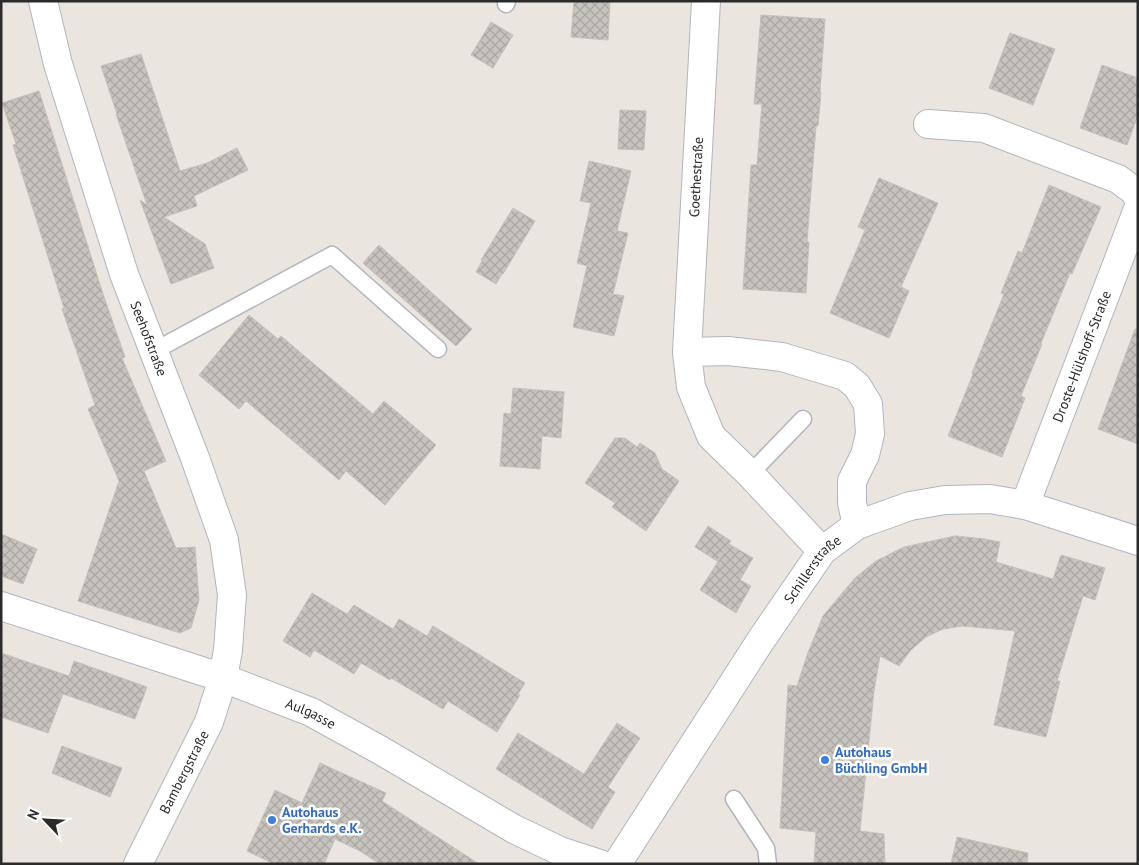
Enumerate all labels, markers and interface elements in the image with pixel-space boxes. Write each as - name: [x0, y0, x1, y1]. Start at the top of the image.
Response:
- street label: Goethestraße: [685, 136, 707, 218]
- street label: Droste-Hülshoff-Straße: [1048, 288, 1115, 425]
- street label: Seehofstraße: [126, 298, 171, 378]
- street label: Schillerstraße: [780, 531, 845, 607]
- street label: Aulgasse: [283, 694, 339, 733]
- street label: Bambergstraße: [155, 727, 213, 817]
- place label: Autohaus Büchling GmbH: [835, 743, 927, 777]
- marker: Autohaus Büchling GmbH: [819, 754, 831, 766]
- north arrow: [20, 795, 70, 845]
- place label: Autohaus Gerhards e.K.: [282, 803, 362, 837]
- text: N: [23, 807, 43, 822]
- marker: Autohaus Gerhards e.K.: [266, 814, 278, 826]

